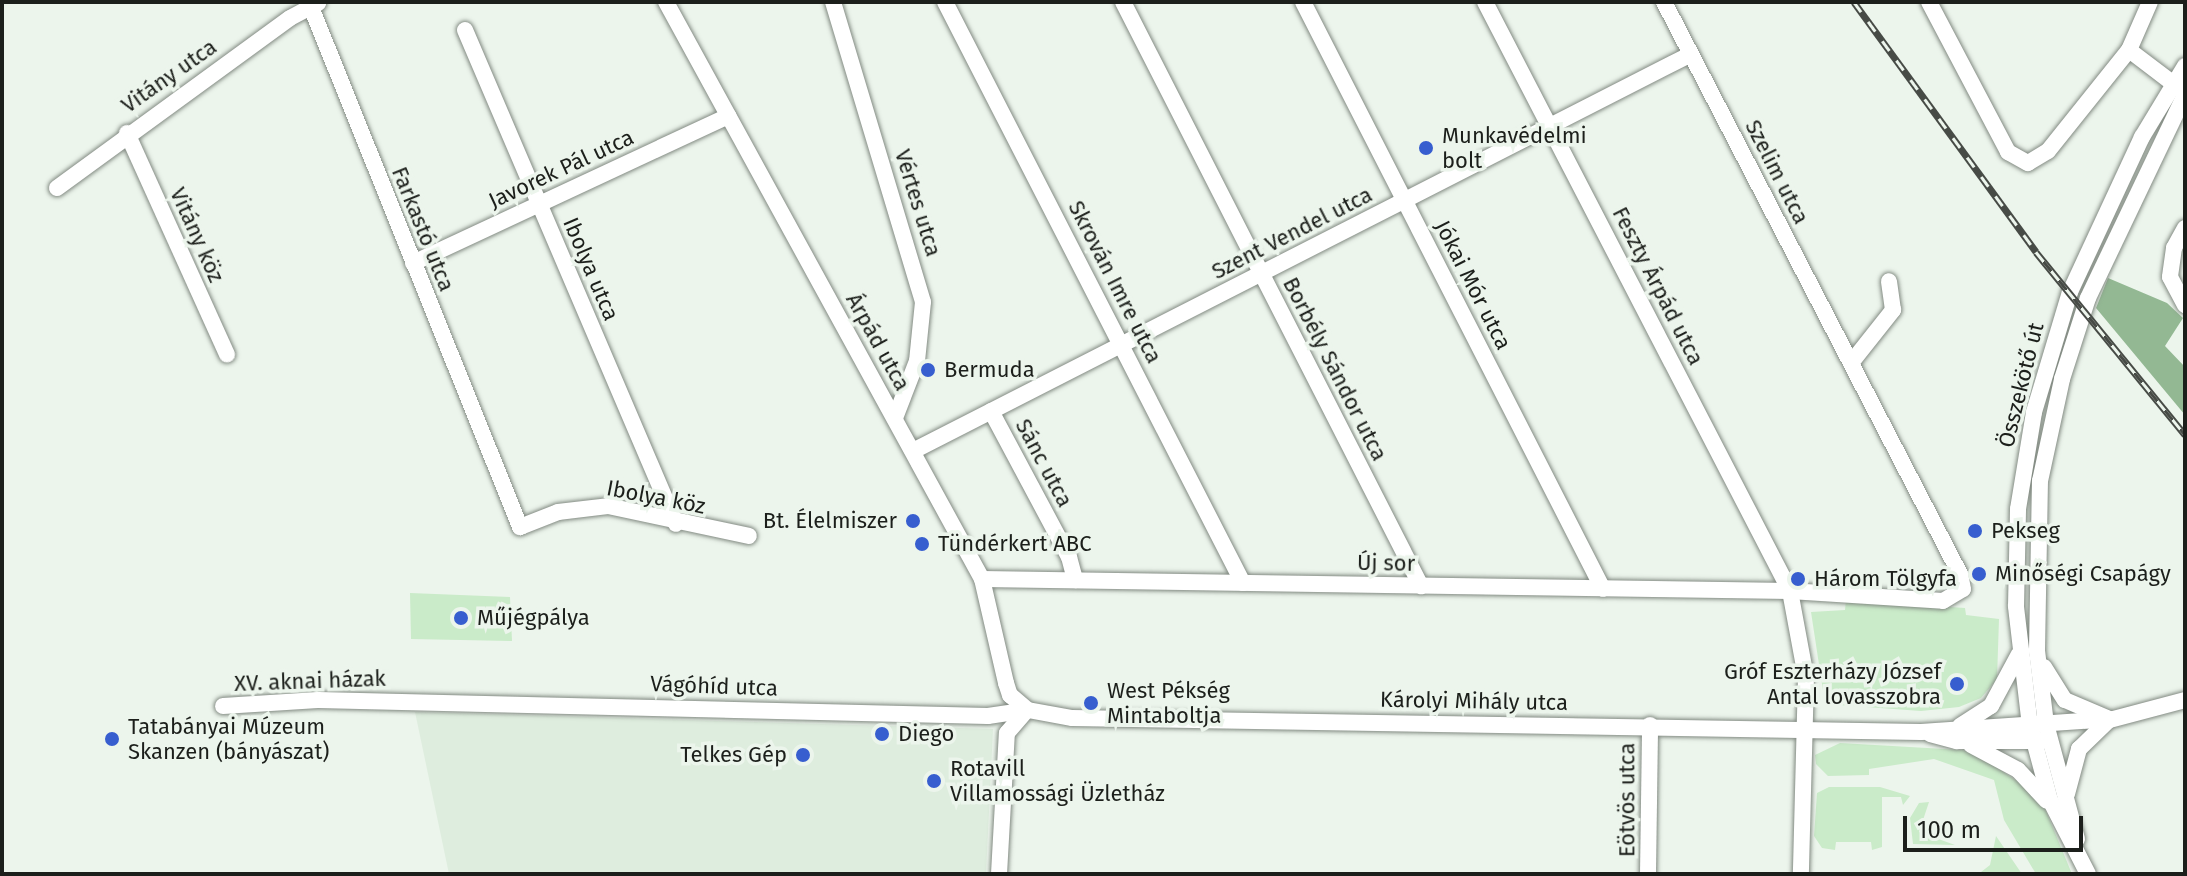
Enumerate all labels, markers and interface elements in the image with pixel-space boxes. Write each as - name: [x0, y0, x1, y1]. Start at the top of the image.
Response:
- street label: Vitány utca: [116, 34, 222, 118]
- street label: Szelim utca: [1740, 116, 1814, 228]
- place label: Munkavédelmi bolt: [1442, 122, 1587, 174]
- street label: Javorek Pál utca: [484, 124, 638, 214]
- marker: Munkavédelmi bolt: [1417, 139, 1435, 157]
- street label: Vértes utca: [889, 146, 947, 260]
- street label: Farkastó utca: [386, 163, 460, 295]
- street label: Szent Vendel utca: [1207, 181, 1377, 285]
- street label: Vitány köz: [164, 184, 230, 286]
- street label: Skrován Imre utca: [1063, 196, 1167, 368]
- street label: Feszty Árpád utca: [1607, 203, 1709, 369]
- street label: Ibolya utca: [557, 213, 625, 325]
- street label: Jókai Mór utca: [1429, 216, 1517, 354]
- street label: Borbély Sándor utca: [1277, 273, 1393, 465]
- street label: Árpád utca: [840, 289, 916, 395]
- street label: Összekötő út: [1993, 320, 2049, 450]
- place label: Bermuda: [944, 357, 1035, 383]
- marker: Bermuda: [919, 361, 937, 379]
- street label: Sánc utca: [1010, 414, 1078, 512]
- street label: Ibolya köz: [604, 474, 708, 520]
- place label: Bt. Élelmiszer: [763, 508, 897, 534]
- marker: Bt. Élelmiszer: [904, 512, 922, 530]
- place label: Pekseg: [1991, 518, 2060, 544]
- marker: Pekseg: [1966, 522, 1984, 540]
- place label: Tündérkert ABC: [938, 531, 1091, 557]
- marker: Tündérkert ABC: [913, 535, 931, 553]
- street label: Új sor: [1357, 549, 1415, 577]
- place label: Minőségi Csapágy: [1995, 561, 2171, 587]
- marker: Minőségi Csapágy: [1970, 565, 1988, 583]
- place label: Három Tölgyfa: [1814, 566, 1957, 592]
- marker: Három Tölgyfa: [1789, 570, 1807, 588]
- place label: Műjégpálya: [477, 605, 590, 631]
- marker: Műjégpálya: [452, 609, 470, 627]
- place label: Gróf Eszterházy József Antal lovasszobra: [1724, 658, 1941, 710]
- street label: XV. aknai házak: [234, 665, 386, 697]
- street label: Vágóhíd utca: [650, 671, 778, 701]
- marker: Gróf Eszterházy József Antal lovasszobra: [1948, 675, 1966, 693]
- place label: West Pékség Mintaboltja: [1107, 677, 1230, 728]
- street label: Károlyi Mihály utca: [1380, 686, 1568, 716]
- marker: West Pékség Mintaboltja: [1082, 694, 1100, 712]
- place label: Tatabányai Múzeum Skanzen (bányászat): [128, 713, 329, 764]
- place label: Diego: [898, 721, 954, 747]
- marker: Diego: [873, 725, 891, 743]
- marker: Tatabányai Múzeum Skanzen (bányászat): [103, 730, 121, 748]
- place label: Telkes Gép: [680, 742, 787, 768]
- street label: Eötvös utca: [1614, 743, 1640, 857]
- marker: Telkes Gép: [794, 746, 812, 764]
- place label: Rotavill Villamossági Üzletház: [950, 755, 1165, 806]
- marker: Rotavill Villamossági Üzletház: [925, 772, 943, 790]
- scale bar: [1907, 800, 2087, 850]
- text: 100 m: [1917, 816, 1981, 844]

